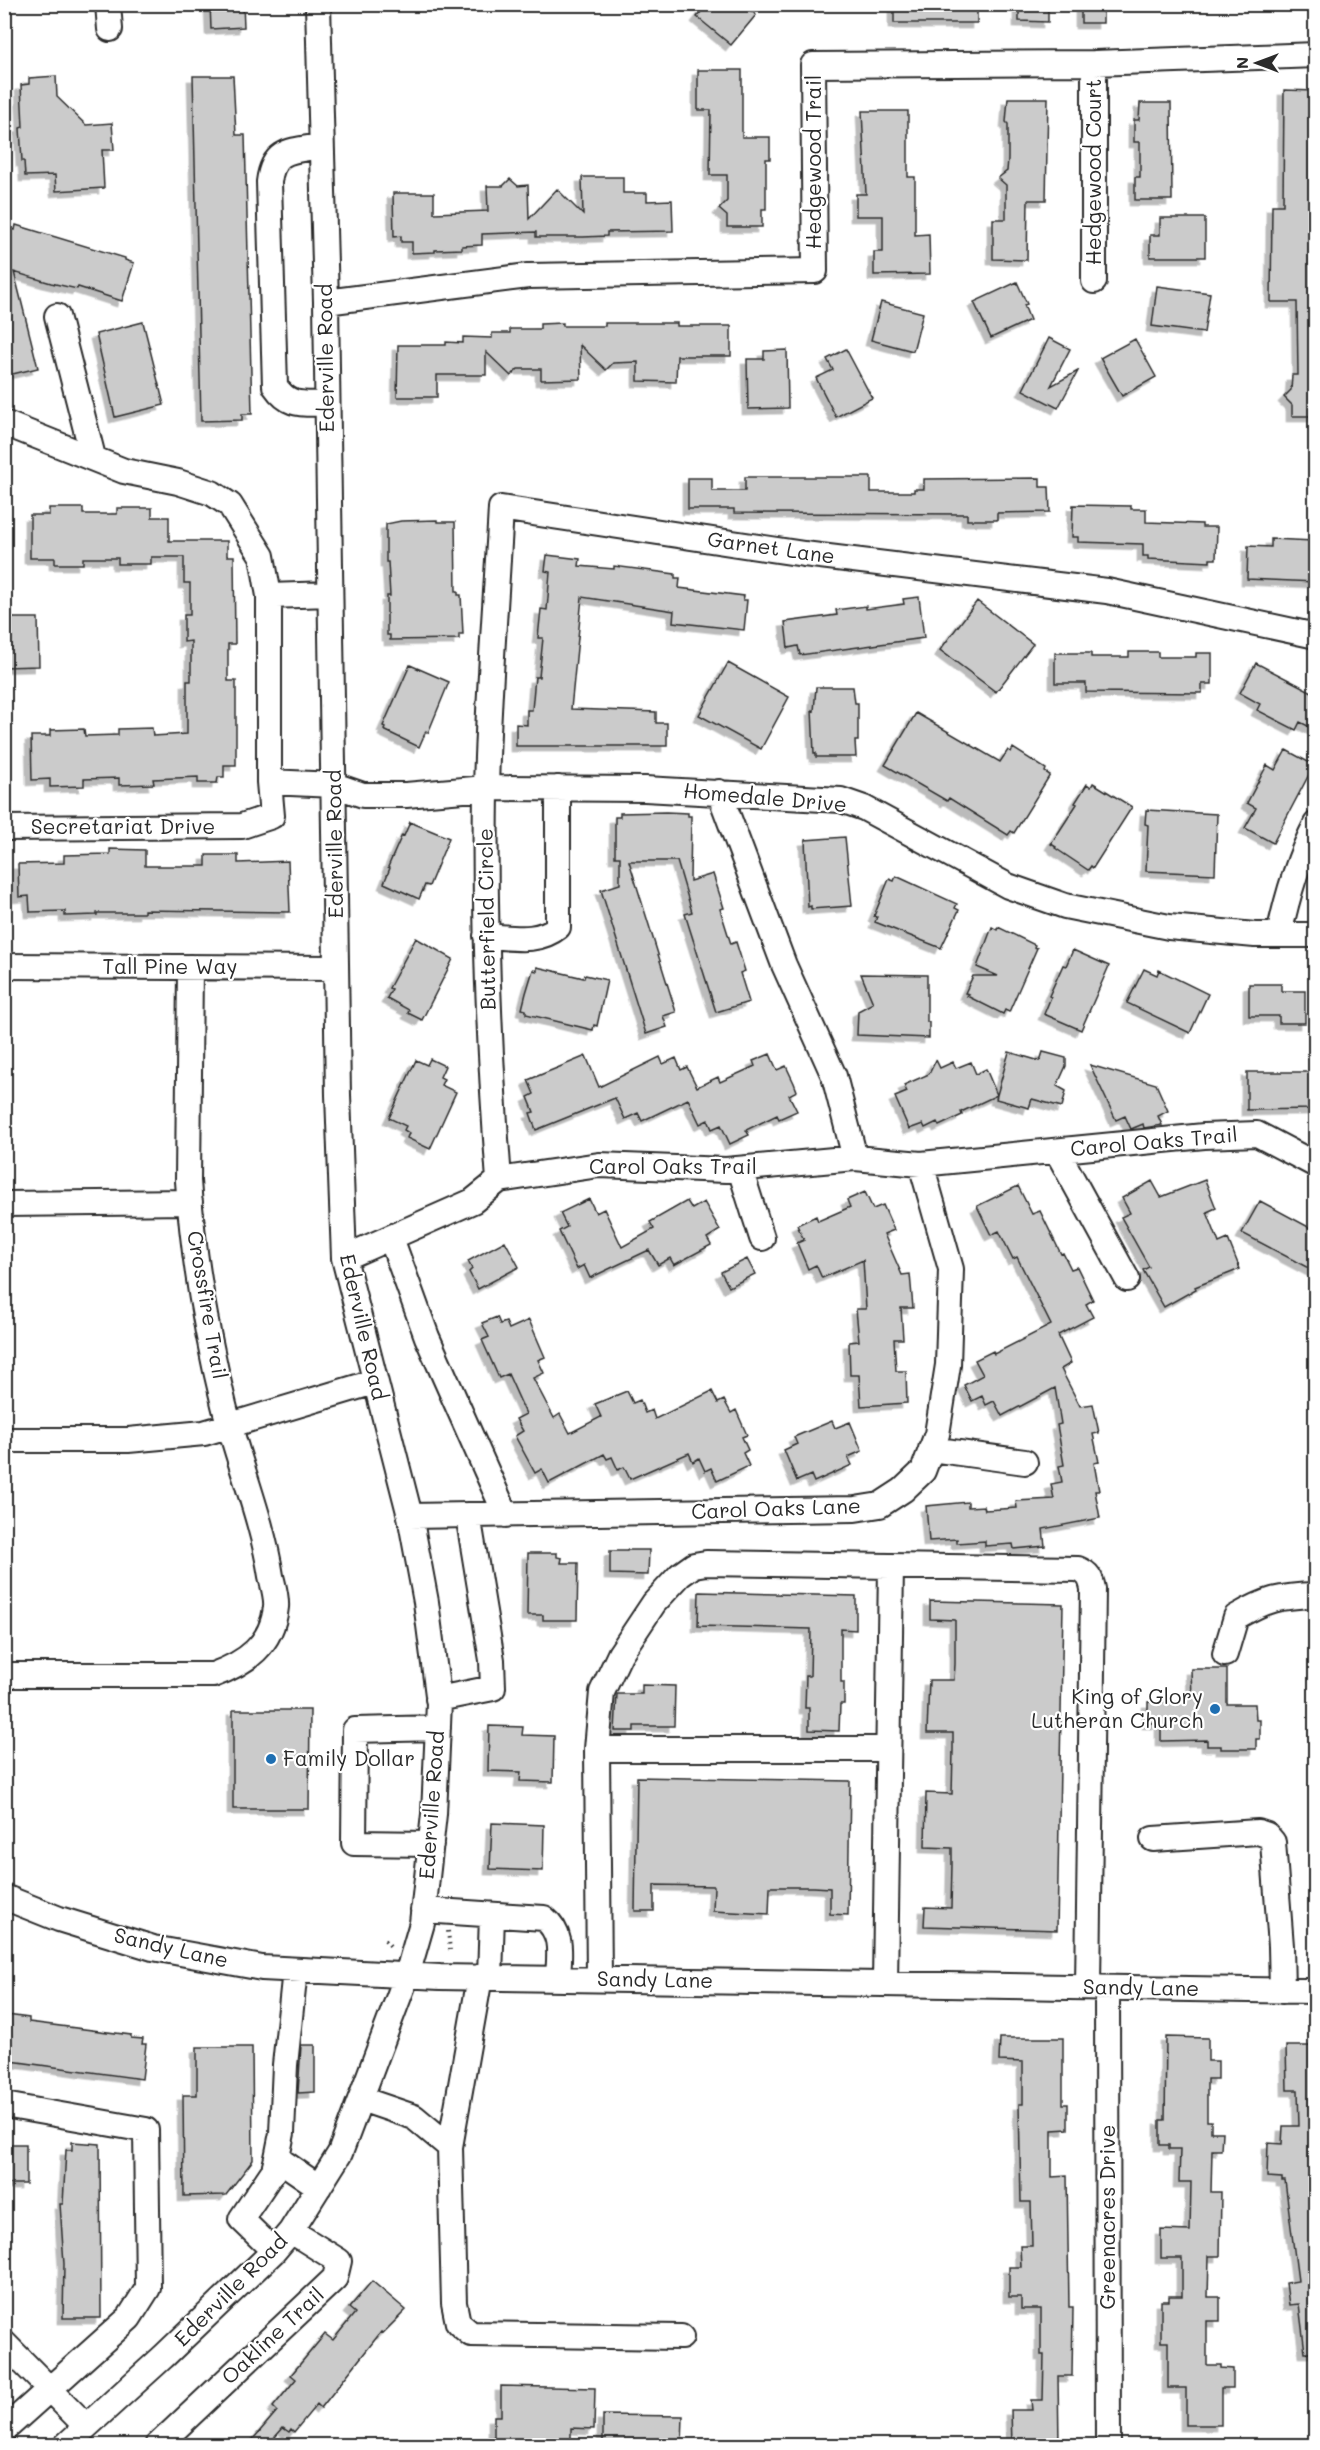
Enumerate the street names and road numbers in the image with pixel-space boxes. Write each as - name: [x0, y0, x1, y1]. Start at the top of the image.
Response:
- street label: Hedgewood Trail: [799, 75, 826, 249]
- street label: Hedgewood Court: [1079, 79, 1106, 265]
- street label: Ederville Road: [310, 283, 339, 433]
- street label: Garnet Lane: [706, 524, 837, 569]
- street label: Ederville Road: [319, 769, 348, 919]
- street label: Homedale Drive: [682, 776, 848, 817]
- street label: Secretariat Drive: [31, 812, 215, 839]
- street label: Butterfield Circle: [470, 828, 501, 1010]
- street label: Tall Pine Way: [102, 952, 238, 979]
- street label: Carol Oaks Trail: [1069, 1120, 1239, 1161]
- street label: Carol Oaks Trail: [589, 1152, 757, 1179]
- street label: Crossfire Trail: [182, 1228, 235, 1381]
- street label: Ederville Road: [335, 1251, 394, 1402]
- street label: Carol Oaks Lane: [691, 1491, 861, 1524]
- street label: Ederville Road: [412, 1730, 449, 1880]
- street label: Sandy Lane: [112, 1920, 231, 1973]
- street label: Sandy Lane: [597, 1964, 713, 1993]
- street label: Sandy Lane: [1083, 1972, 1199, 2001]
- street label: Greenacres Drive: [1093, 2124, 1120, 2310]
- street label: Ederville Road: [168, 2227, 292, 2351]
- street label: Oakline Trail: [215, 2280, 329, 2389]

